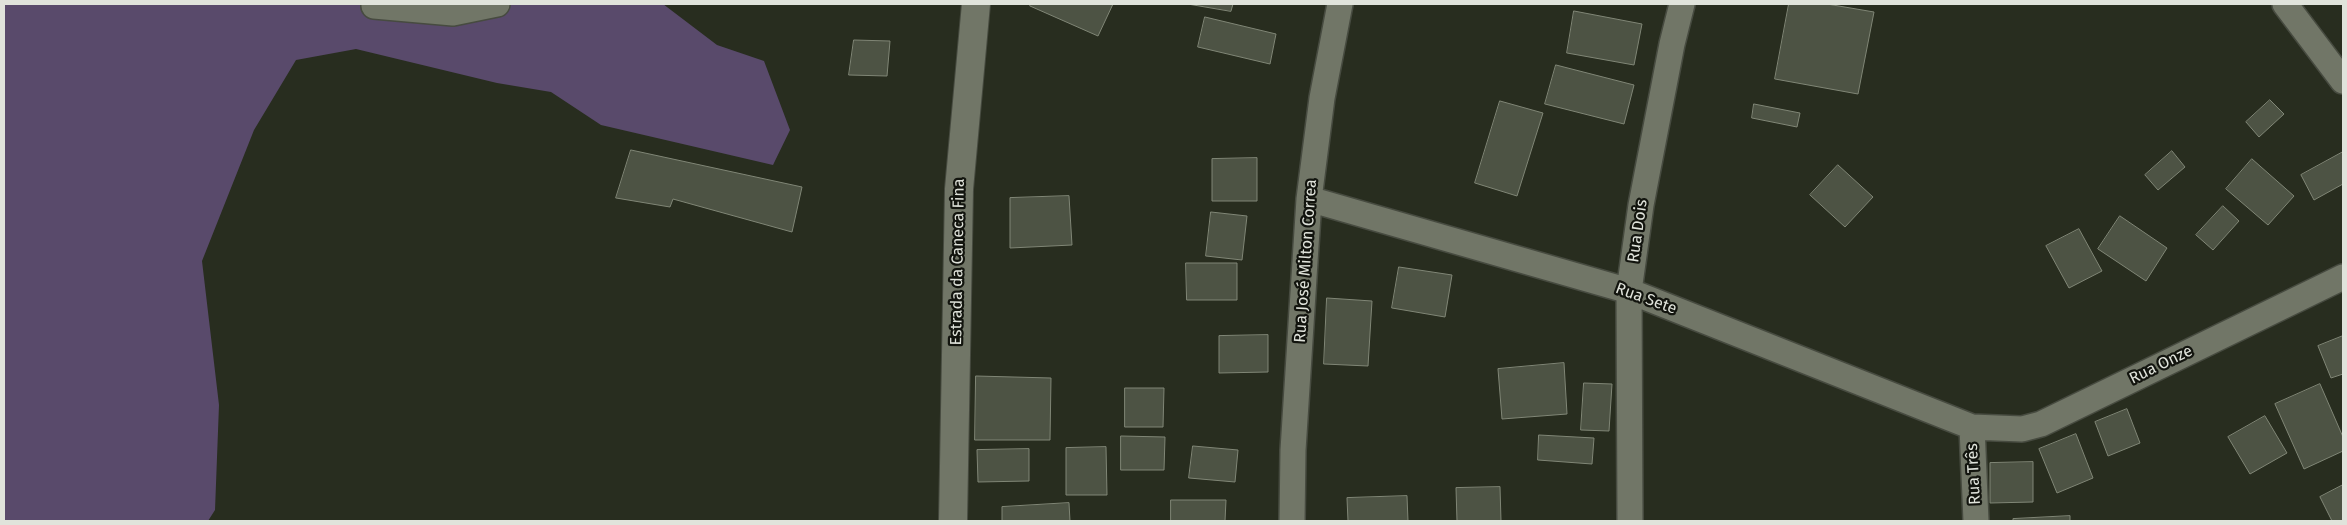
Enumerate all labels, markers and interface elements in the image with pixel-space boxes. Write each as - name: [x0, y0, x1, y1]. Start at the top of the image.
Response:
- street label: Estrada da Caneca Fina: [947, 178, 969, 346]
- street label: Rua José Milton Correa: [1291, 179, 1321, 343]
- street label: Rua Dois: [1624, 198, 1652, 264]
- street label: Rua Sete: [1613, 279, 1679, 319]
- street label: Rua Onze: [2126, 341, 2196, 389]
- street label: Rua Três: [1963, 443, 1985, 505]

